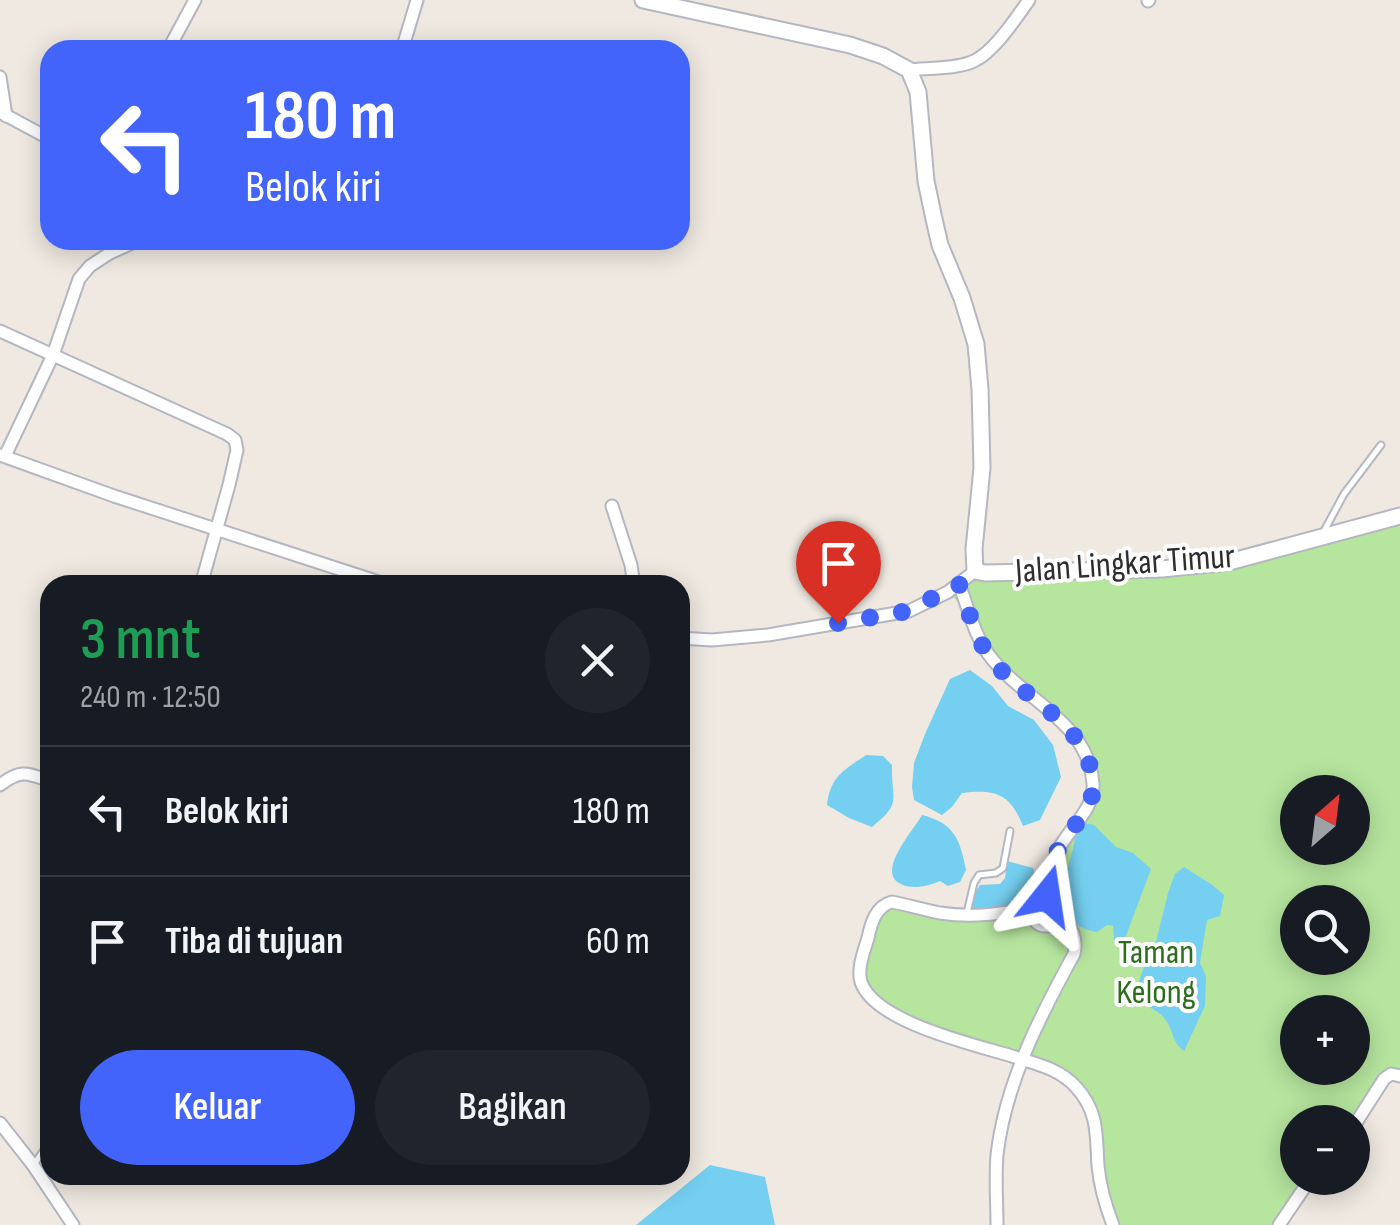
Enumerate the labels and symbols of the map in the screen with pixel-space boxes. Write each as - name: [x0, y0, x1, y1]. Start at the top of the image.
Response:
- pin: [796, 521, 881, 624]
- street label: Jalan Lingkar Timur: [1013, 535, 1236, 593]
- north arrow: [1280, 775, 1370, 865]
- position arrow: [995, 844, 1099, 948]
- park label: Taman Kelong: [1116, 931, 1196, 1014]

